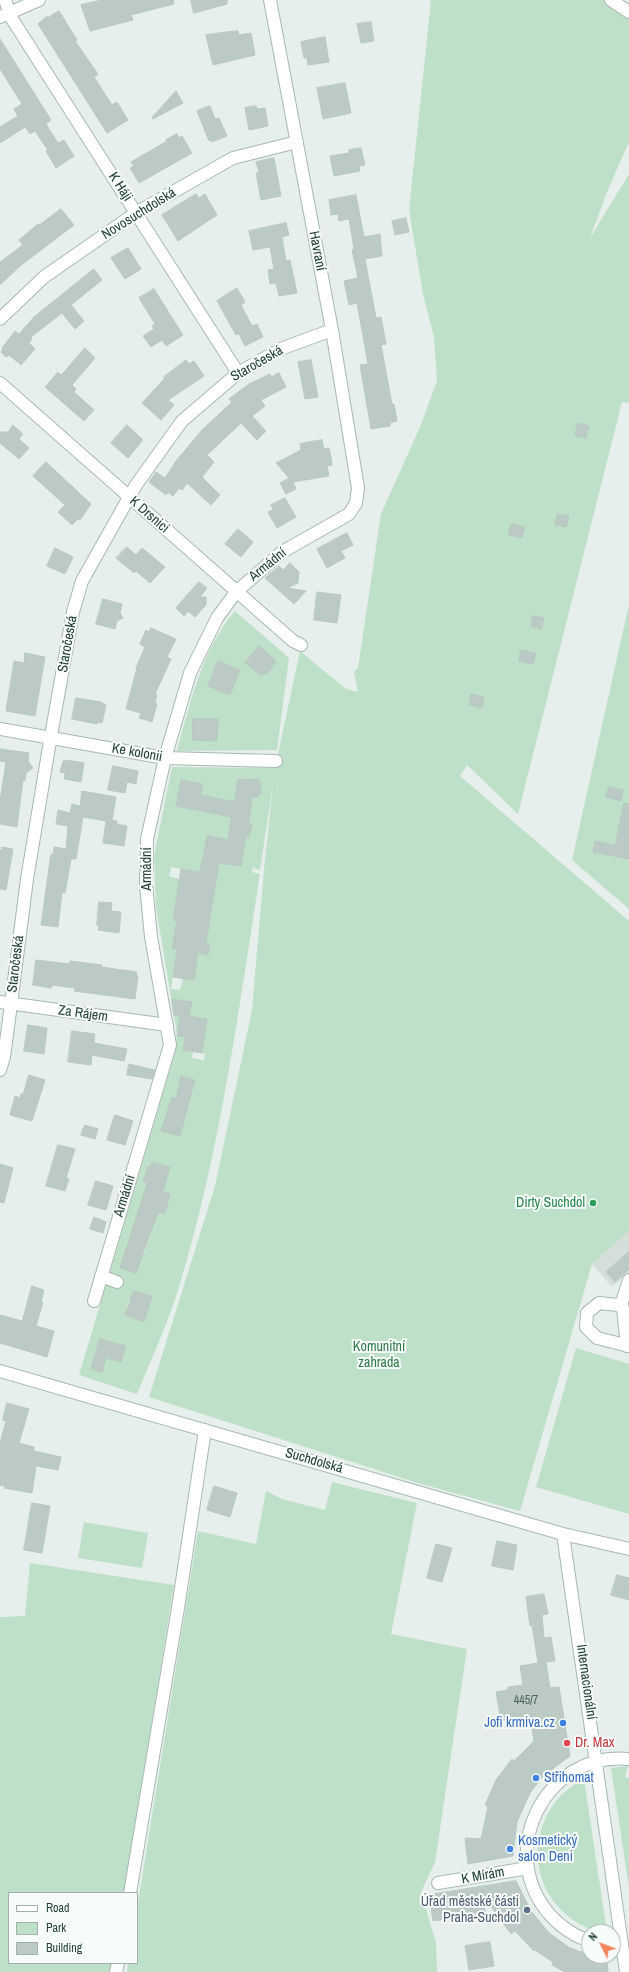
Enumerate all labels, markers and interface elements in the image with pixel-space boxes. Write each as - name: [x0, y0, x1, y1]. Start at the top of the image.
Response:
- street label: K Háji: [104, 169, 136, 205]
- street label: Novosuchdolská: [99, 185, 179, 243]
- street label: Havraní: [305, 230, 329, 272]
- street label: Staročeská: [228, 342, 286, 386]
- street label: K Drsnici: [126, 493, 172, 537]
- street label: Armádní: [246, 545, 290, 585]
- street label: Staročeská: [55, 614, 81, 674]
- street label: Ke kolonii: [110, 740, 164, 766]
- street label: Armádní: [139, 847, 155, 891]
- street label: Staročeská: [4, 934, 28, 994]
- street label: Za Rájem: [57, 1002, 109, 1026]
- street label: Armádní: [111, 1173, 139, 1219]
- place label: Dirty Suchdol: [516, 1195, 585, 1211]
- marker: Dirty Suchdol: [588, 1198, 598, 1208]
- park label: Komunitní zahrada: [353, 1339, 405, 1372]
- street label: Suchdolská: [283, 1445, 345, 1477]
- street label: Internacionální: [572, 1643, 600, 1721]
- house number: 445/7: [514, 1694, 538, 1708]
- place label: Jofi krmiva.cz: [484, 1715, 555, 1731]
- marker: Jofi krmiva.cz: [558, 1718, 568, 1728]
- place label: Dr. Max: [575, 1735, 615, 1751]
- marker: Dr. Max: [562, 1738, 572, 1748]
- place label: Střihomat: [544, 1770, 594, 1786]
- marker: Střihomat: [531, 1773, 541, 1783]
- place label: Kosmetický salon Deni: [518, 1833, 577, 1866]
- marker: Kosmetický salon Deni: [505, 1844, 515, 1854]
- street label: K Mírám: [460, 1864, 506, 1888]
- legend: [8, 1892, 138, 1964]
- place label: Úřad městské části Praha-Suchdol: [421, 1894, 519, 1926]
- text: Road: [46, 1900, 70, 1916]
- marker: Úřad městské části Praha-Suchdol: [522, 1905, 532, 1915]
- text: Park: [46, 1920, 66, 1936]
- north arrow: [581, 1924, 621, 1964]
- text: N: [585, 1930, 600, 1944]
- text: Building: [46, 1940, 82, 1956]

